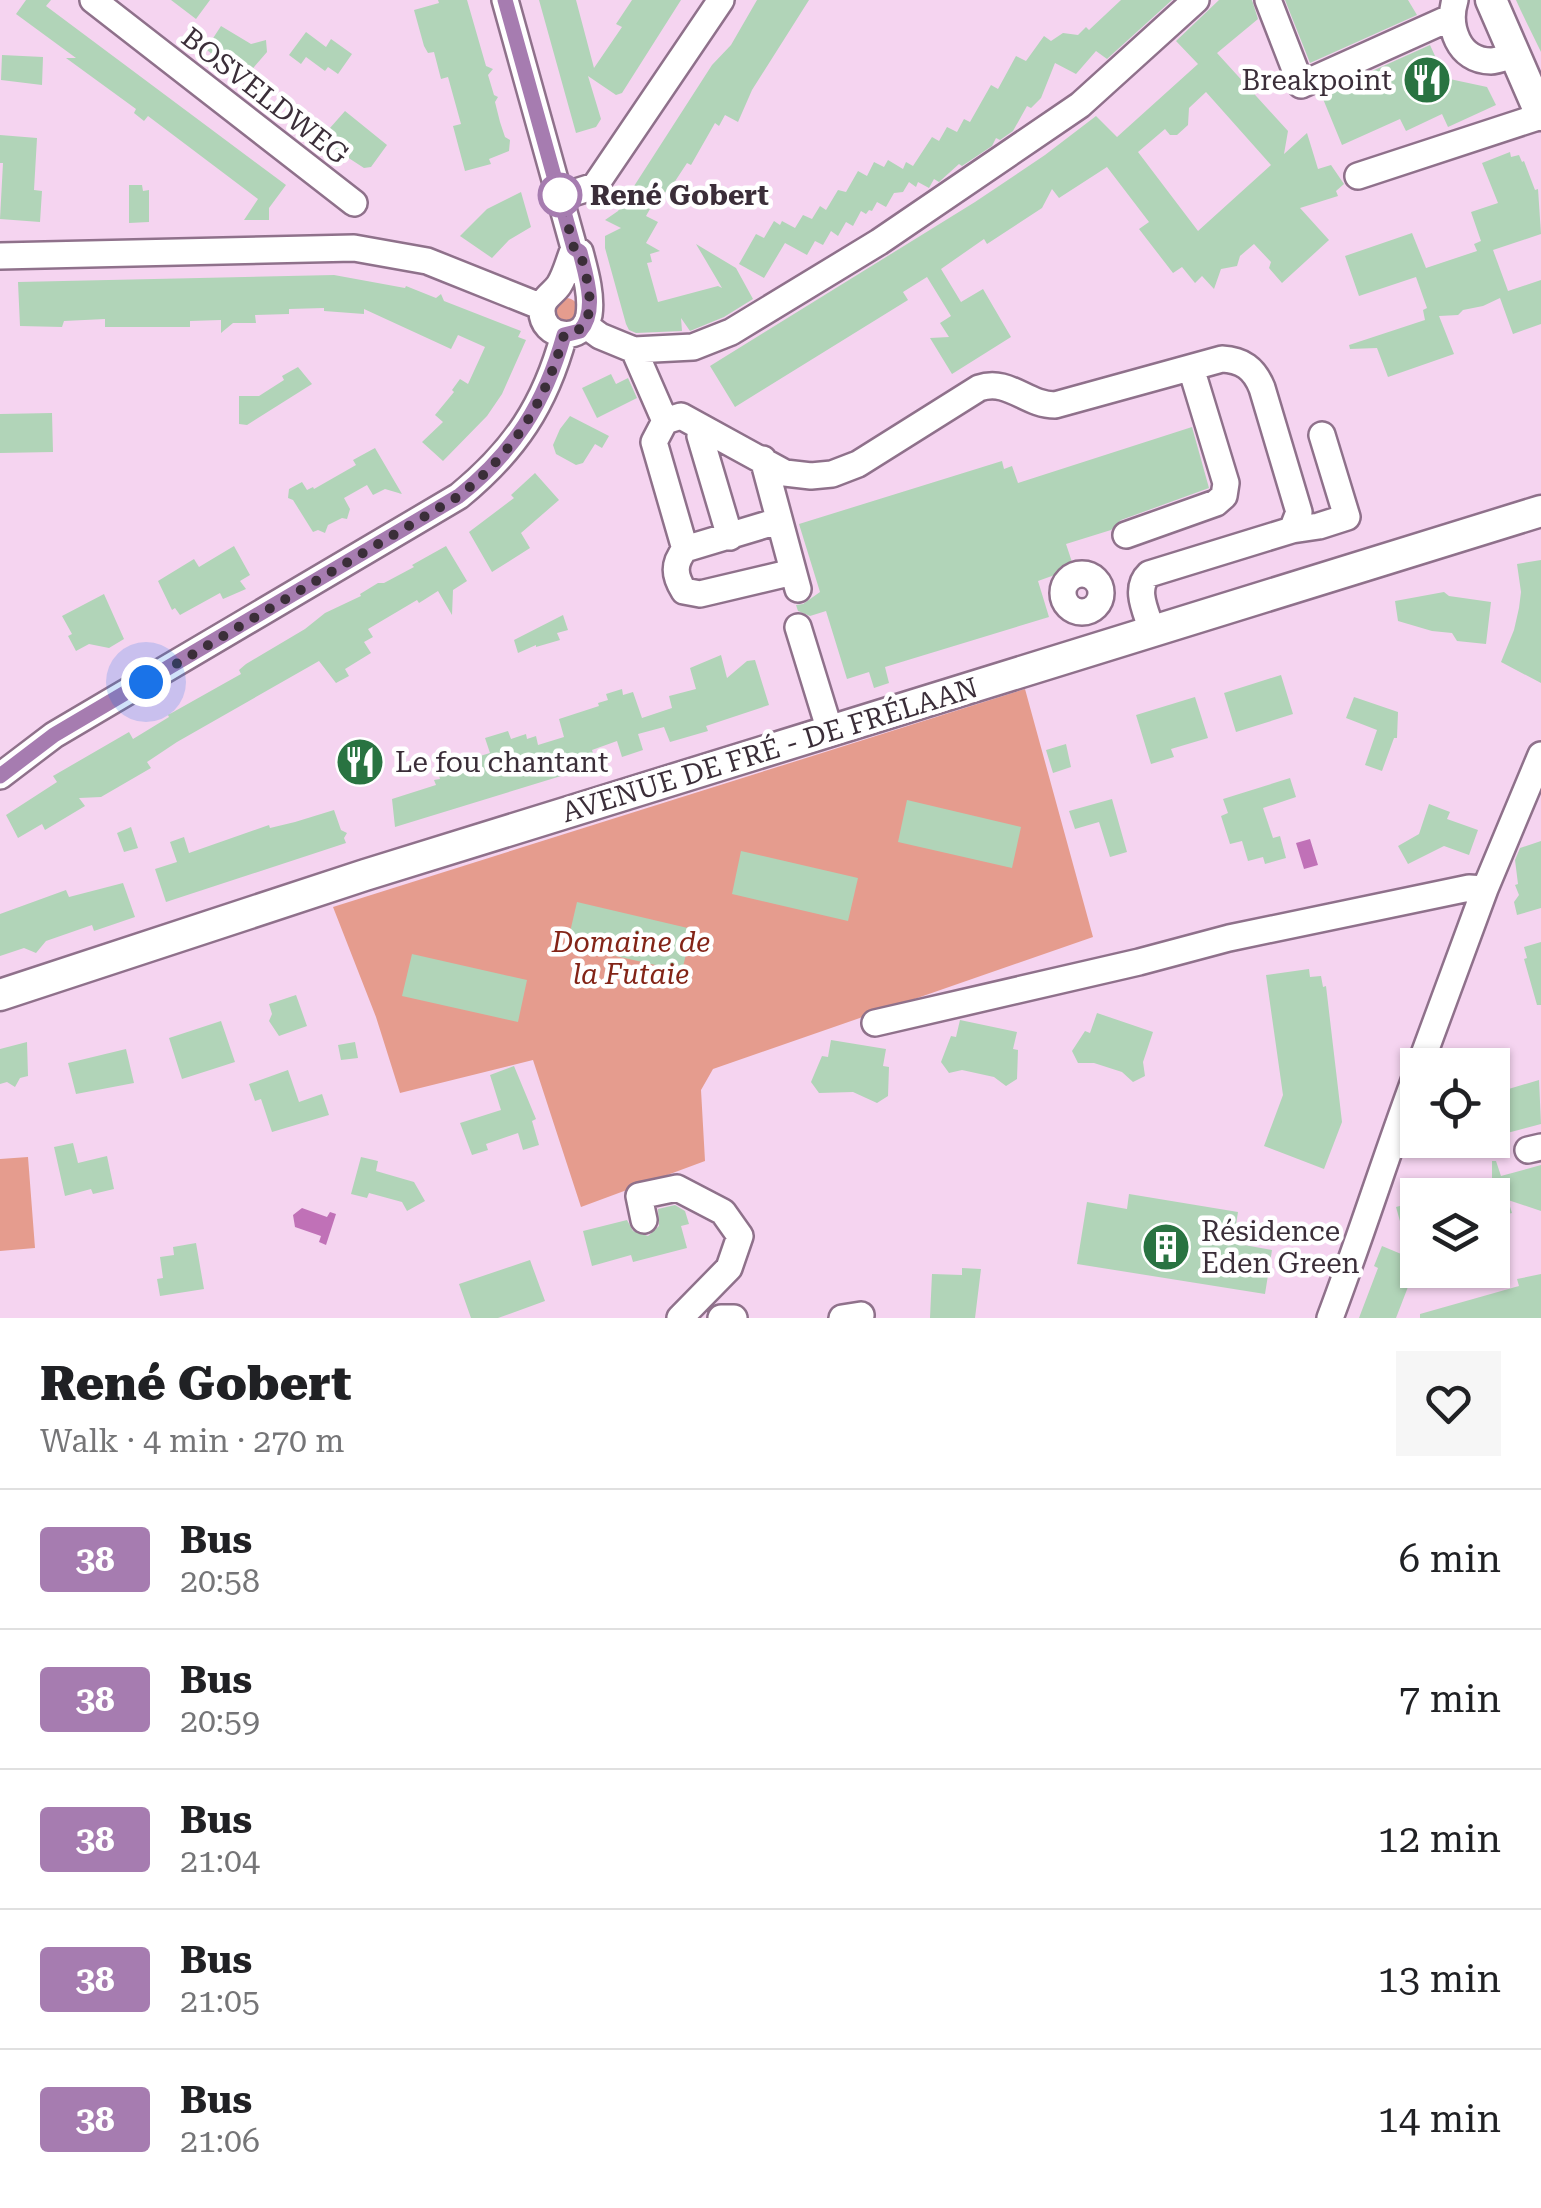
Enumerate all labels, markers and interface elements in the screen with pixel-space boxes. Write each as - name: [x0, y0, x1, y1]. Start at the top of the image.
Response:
- street label: BOSVELDWEG: [175, 21, 355, 171]
- restaurant icon: Breakpoint: [1401, 54, 1453, 106]
- place label: Breakpoint: [1241, 64, 1392, 97]
- marker: René Gobert: [539, 174, 581, 216]
- place label: René Gobert: [590, 179, 769, 212]
- your location: [121, 657, 171, 707]
- street label: AVENUE DE FRÉ - DE FRÉLAAN: [558, 670, 982, 829]
- restaurant icon: Le fou chantant: [334, 736, 386, 788]
- place label: Le fou chantant: [395, 746, 608, 779]
- park label: Domaine de la Futaie: [551, 926, 710, 991]
- map controls: [1400, 1048, 1510, 1288]
- button: locate: [1400, 1048, 1510, 1158]
- button: layers: [1400, 1178, 1510, 1288]
- place label: Résidence Eden Green: [1201, 1215, 1360, 1280]
- building icon: Résidence Eden Green: [1140, 1221, 1192, 1273]
- button: heart: [1396, 1351, 1501, 1456]
- text: René Gobert: [40, 1356, 351, 1412]
- text: Walk · 4 min · 270 m: [40, 1422, 344, 1460]
- text: Bus: [180, 1518, 252, 1562]
- text: 6 min: [1399, 1537, 1501, 1581]
- text: 38: [75, 1539, 115, 1580]
- text: 20:58: [180, 1562, 260, 1600]
- text: Bus: [180, 1658, 252, 1702]
- text: 7 min: [1399, 1677, 1501, 1721]
- text: 38: [75, 1679, 115, 1720]
- text: 20:59: [180, 1702, 260, 1740]
- text: Bus: [180, 1798, 252, 1842]
- text: 12 min: [1378, 1817, 1501, 1861]
- text: 38: [75, 1819, 115, 1860]
- text: 21:04: [180, 1842, 260, 1880]
- text: Bus: [180, 1938, 252, 1982]
- text: 13 min: [1378, 1957, 1501, 2001]
- text: 38: [75, 1959, 115, 2000]
- text: 21:05: [180, 1982, 260, 2020]
- text: Bus: [180, 2078, 252, 2122]
- text: 14 min: [1378, 2097, 1501, 2141]
- text: 38: [75, 2099, 115, 2140]
- text: 21:06: [180, 2122, 260, 2160]

